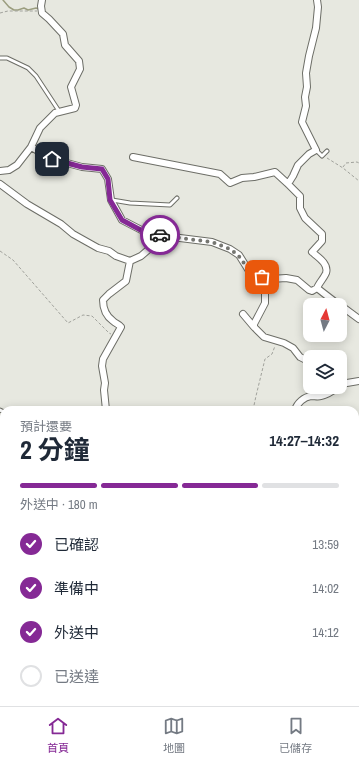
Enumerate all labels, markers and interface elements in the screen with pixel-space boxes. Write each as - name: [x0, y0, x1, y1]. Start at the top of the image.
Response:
- pin: [35, 142, 69, 176]
- icon: home: [41, 148, 63, 170]
- courier: [140, 215, 180, 255]
- icon: car: [149, 224, 171, 246]
- pin: [245, 260, 279, 294]
- icon: bag: [251, 266, 273, 288]
- north arrow: [303, 298, 347, 342]
- map controls: [303, 298, 347, 394]
- button: layers: [303, 350, 347, 394]
- text: 預計還要: [20, 418, 72, 435]
- text: 14:27–14:32: [269, 430, 339, 451]
- text: 2 分鐘: [20, 432, 90, 467]
- text: 外送中 · 180 m: [20, 496, 98, 513]
- icon: check: [20, 533, 42, 555]
- text: 已確認: [54, 534, 99, 555]
- text: 13:59: [312, 536, 339, 553]
- icon: check: [20, 577, 42, 599]
- text: 準備中: [54, 578, 99, 599]
- text: 14:02: [312, 580, 339, 597]
- icon: check: [20, 621, 42, 643]
- text: 外送中: [54, 622, 99, 643]
- text: 14:12: [312, 624, 339, 641]
- text: 已送達: [54, 666, 99, 687]
- tab: 首頁: [47, 715, 69, 755]
- tab: 地圖: [163, 715, 185, 755]
- tab: 已儲存: [279, 715, 312, 755]

